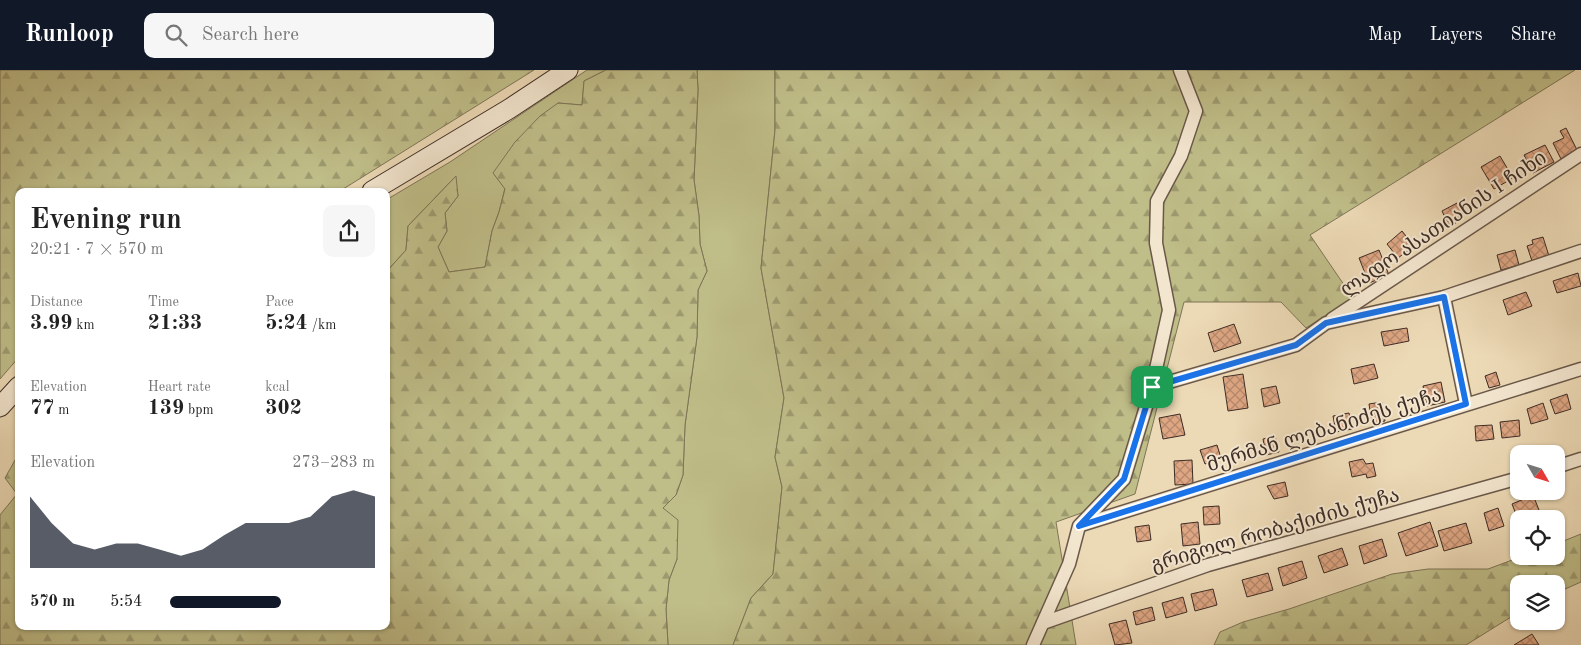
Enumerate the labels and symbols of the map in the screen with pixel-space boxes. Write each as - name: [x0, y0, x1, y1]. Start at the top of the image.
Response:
- street label: ლადო ასათიანის I ჩიხი: [1337, 147, 1551, 301]
- pin: [1131, 366, 1173, 408]
- street label: მურმან ლებანიძეს ქუჩა: [1205, 385, 1444, 476]
- north arrow: [1510, 445, 1565, 500]
- street label: გრიგოლ რობაქიძის ქუჩა: [1149, 486, 1402, 576]

